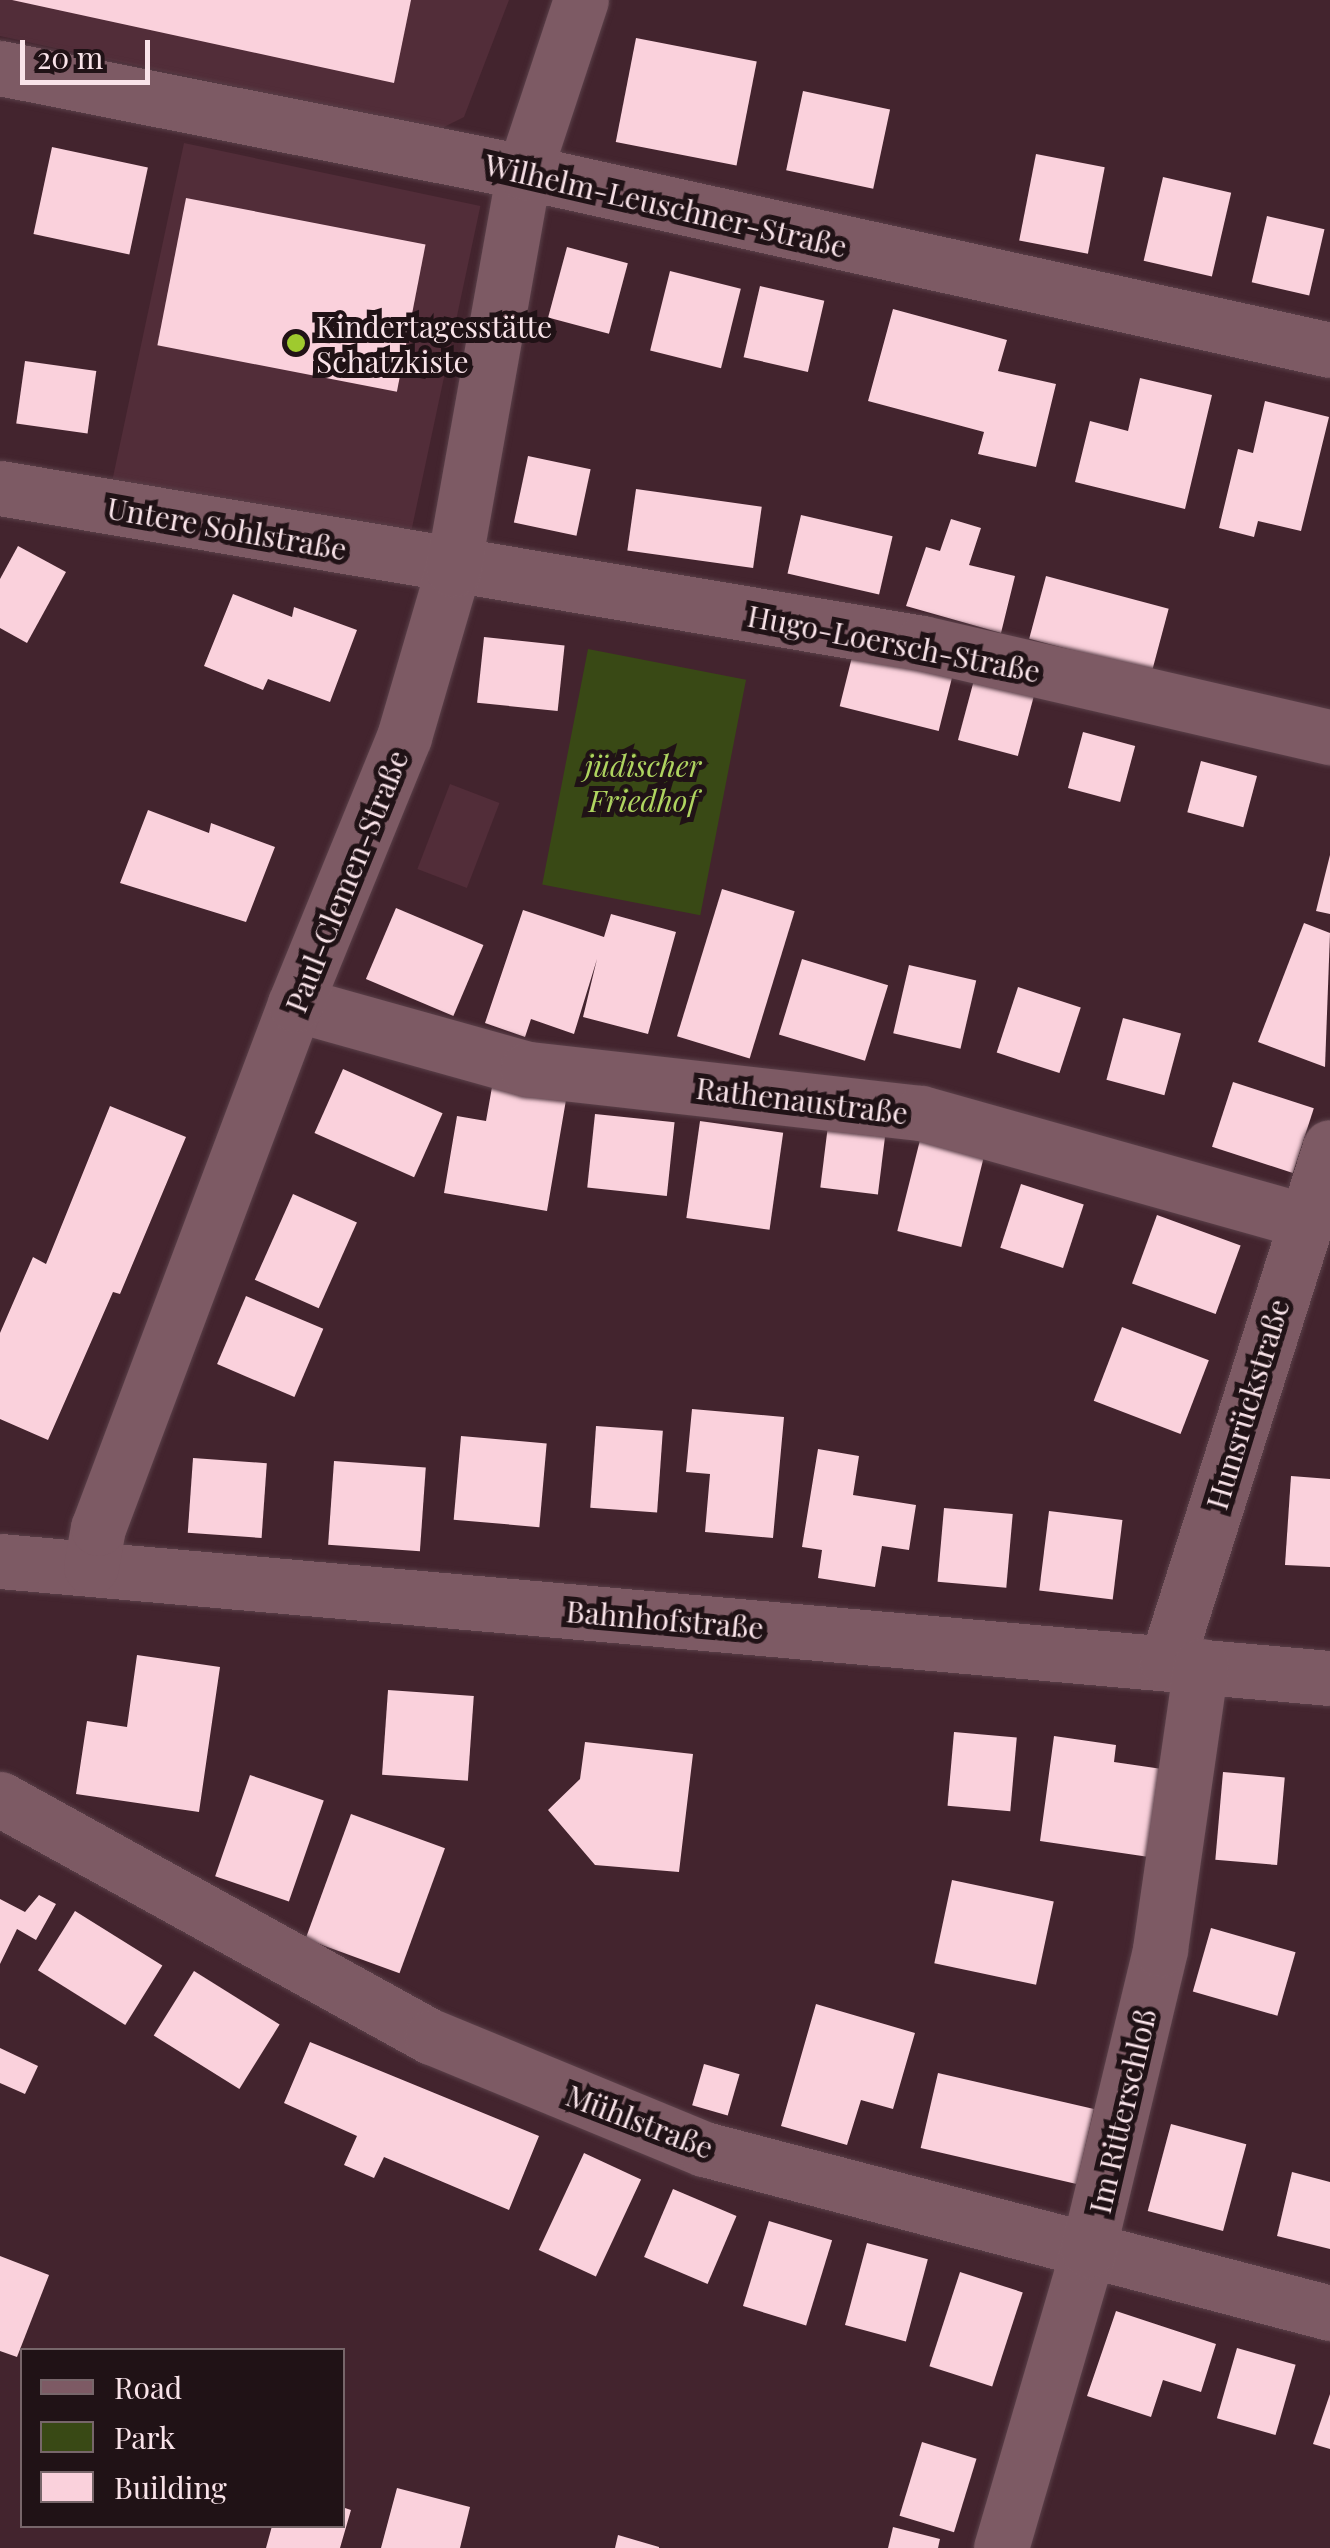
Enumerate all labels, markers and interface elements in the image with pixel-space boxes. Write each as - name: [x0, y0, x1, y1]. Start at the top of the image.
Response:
- scale bar: [25, 20, 155, 82]
- text: 20 m: [37, 37, 103, 77]
- street label: Wilhelm-Leuschner-Straße: [481, 146, 851, 264]
- place label: Kindertagesstätte Schatzkiste: [316, 308, 552, 378]
- marker: Kindertagesstätte Schatzkiste: [285, 332, 307, 354]
- street label: Untere Sohlstraße: [104, 489, 350, 567]
- street label: Hugo-Loersch-Straße: [745, 597, 1043, 689]
- street label: Paul-Clemen-Straße: [277, 745, 415, 1017]
- park label: jüdischer Friedhof: [585, 747, 701, 818]
- street label: Rathenaustraße: [694, 1069, 910, 1131]
- street label: Hunsrückstraße: [1198, 1294, 1296, 1514]
- street label: Bahnhofstraße: [565, 1592, 765, 1646]
- street label: Im Ritterschloß: [1081, 2005, 1163, 2217]
- street label: Mühlstraße: [561, 2077, 719, 2165]
- legend: [20, 2348, 345, 2528]
- text: Road: [114, 2367, 182, 2407]
- text: Park: [114, 2417, 176, 2457]
- text: Building: [114, 2467, 227, 2507]

